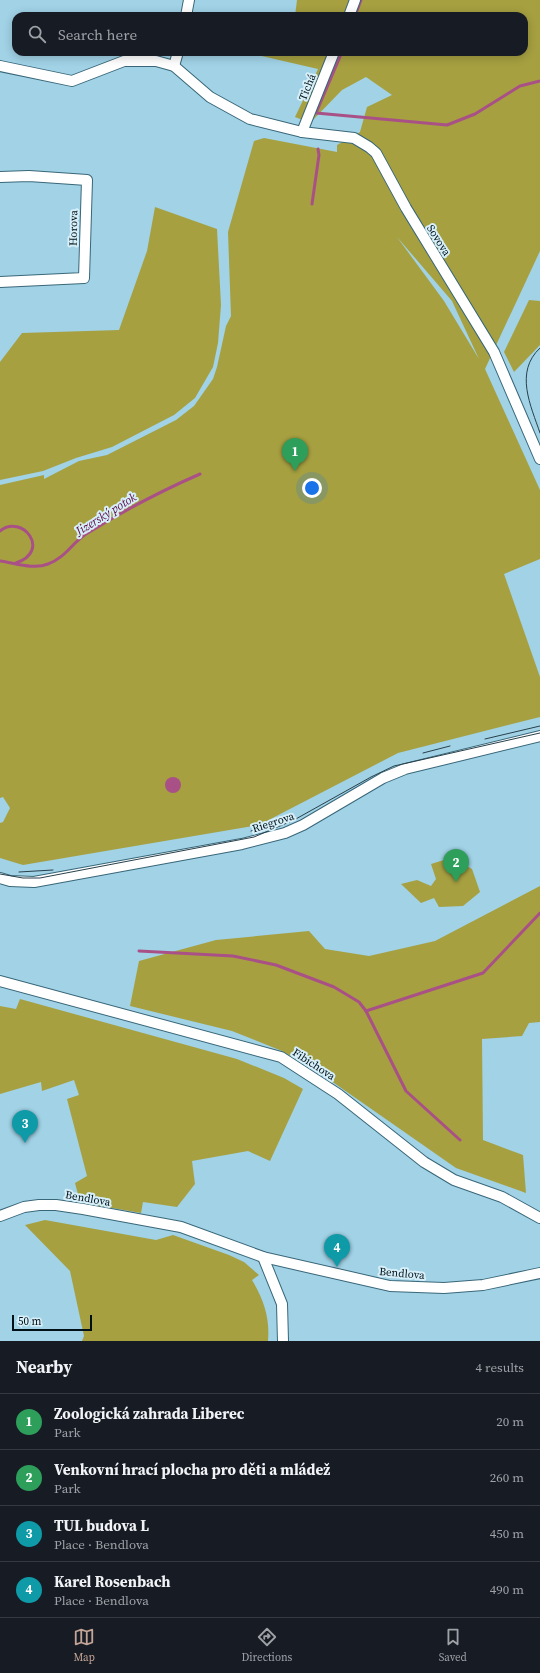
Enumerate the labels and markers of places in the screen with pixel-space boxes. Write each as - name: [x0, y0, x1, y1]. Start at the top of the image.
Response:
- pin: 1: [282, 438, 308, 471]
- pin: 2: [443, 849, 469, 882]
- pin: 3: [12, 1110, 38, 1143]
- pin: 4: [324, 1234, 350, 1267]

